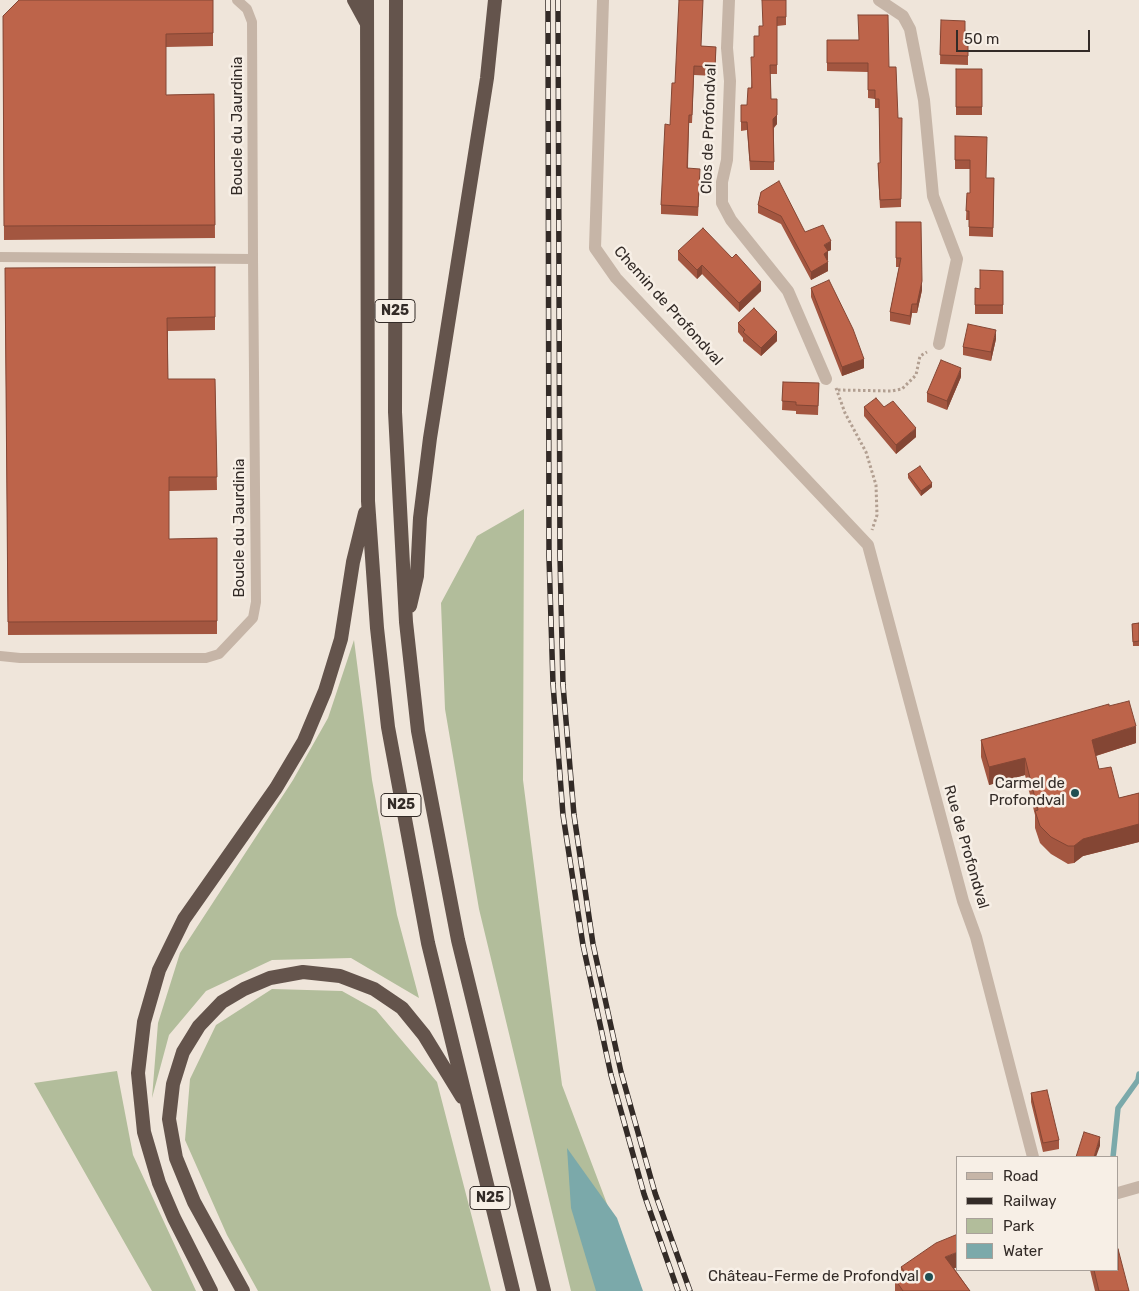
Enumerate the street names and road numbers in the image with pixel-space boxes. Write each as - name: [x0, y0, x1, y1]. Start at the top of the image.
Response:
- street label: Boucle du Jaurdinia: [229, 56, 247, 196]
- street label: Clos de Profondval: [698, 63, 720, 195]
- street label: Chemin de Profondval: [610, 243, 726, 369]
- road number: N25: [375, 300, 415, 322]
- street label: Boucle du Jaurdinia: [231, 458, 249, 598]
- street label: Rue de Profondval: [940, 783, 992, 911]
- road number: N25: [381, 794, 421, 816]
- road number: N25: [470, 1186, 510, 1210]

